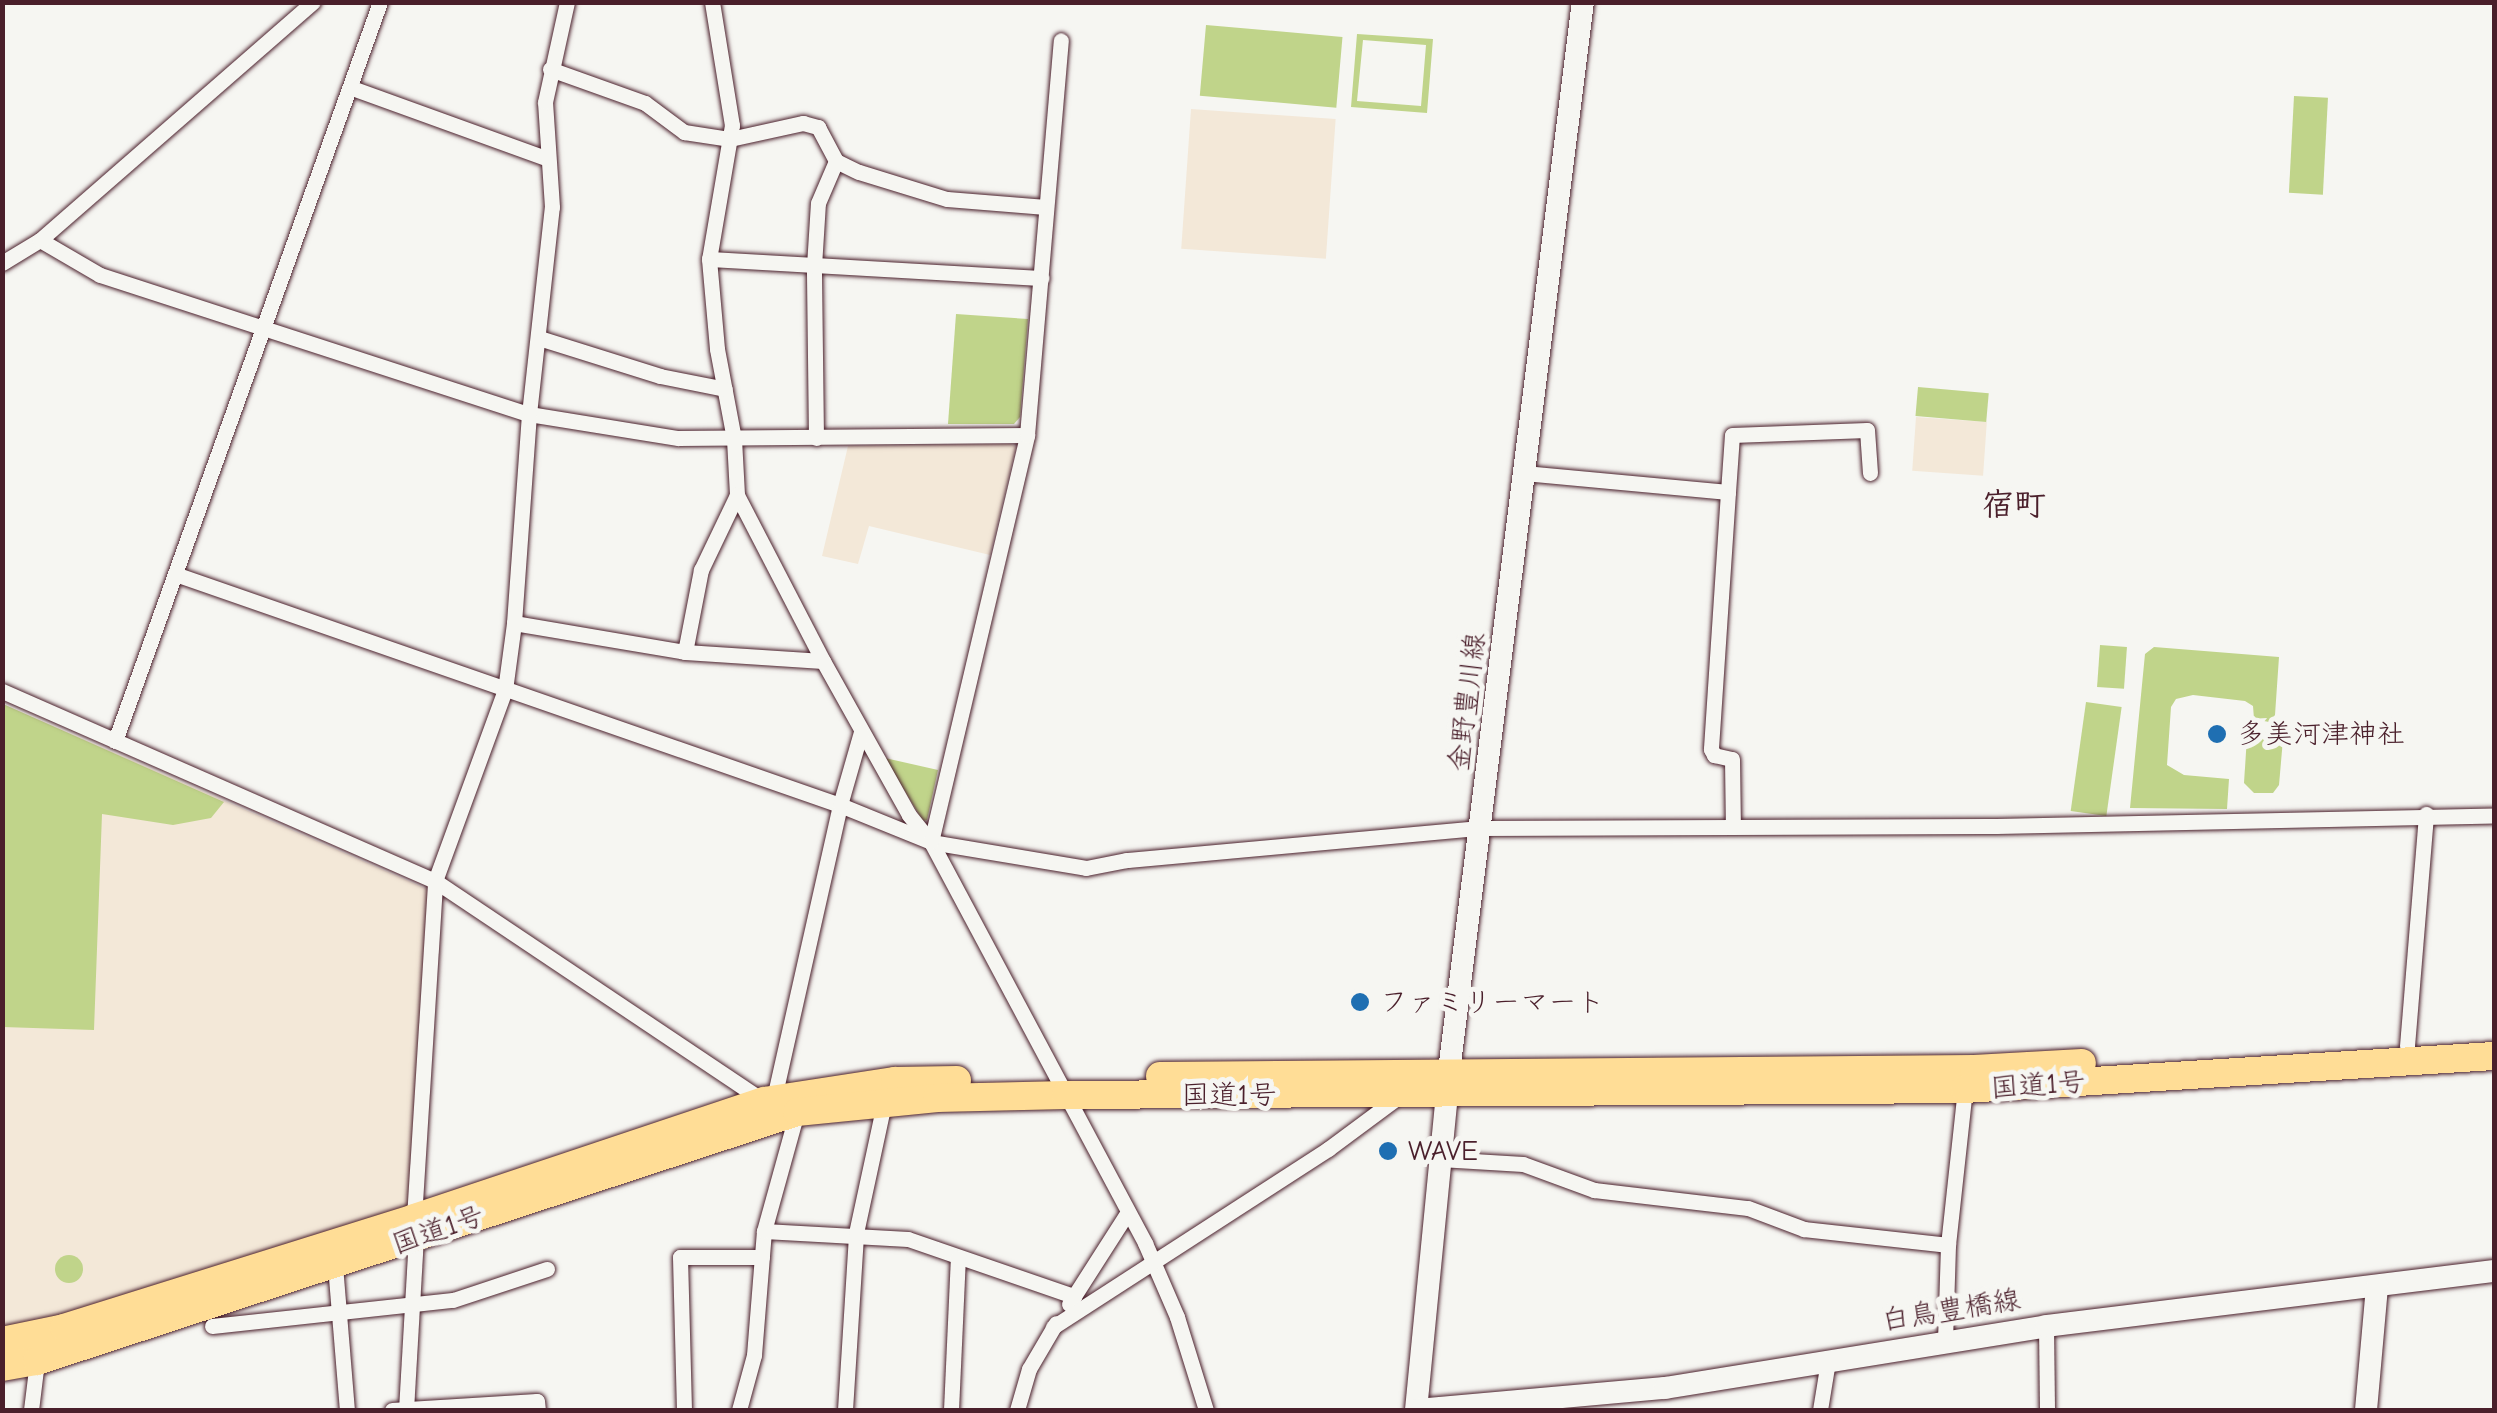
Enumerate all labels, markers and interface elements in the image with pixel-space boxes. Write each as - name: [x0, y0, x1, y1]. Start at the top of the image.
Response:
- district label: 宿町: [1982, 486, 2046, 524]
- street label: 金野豊川線: [1442, 630, 1492, 774]
- place label: 多美河津神社: [2237, 717, 2405, 751]
- marker: 多美河津神社: [2206, 723, 2228, 745]
- place label: ファミリーマート: [1380, 985, 1604, 1019]
- marker: ファミリーマート: [1349, 991, 1371, 1013]
- street label: 国道1号: [1989, 1065, 2087, 1105]
- street label: 国道1号: [1181, 1078, 1277, 1112]
- place label: WAVE: [1408, 1134, 1478, 1168]
- marker: WAVE: [1377, 1140, 1399, 1162]
- street label: 国道1号: [388, 1199, 488, 1261]
- street label: 白鳥豊橋線: [1879, 1282, 2023, 1338]

